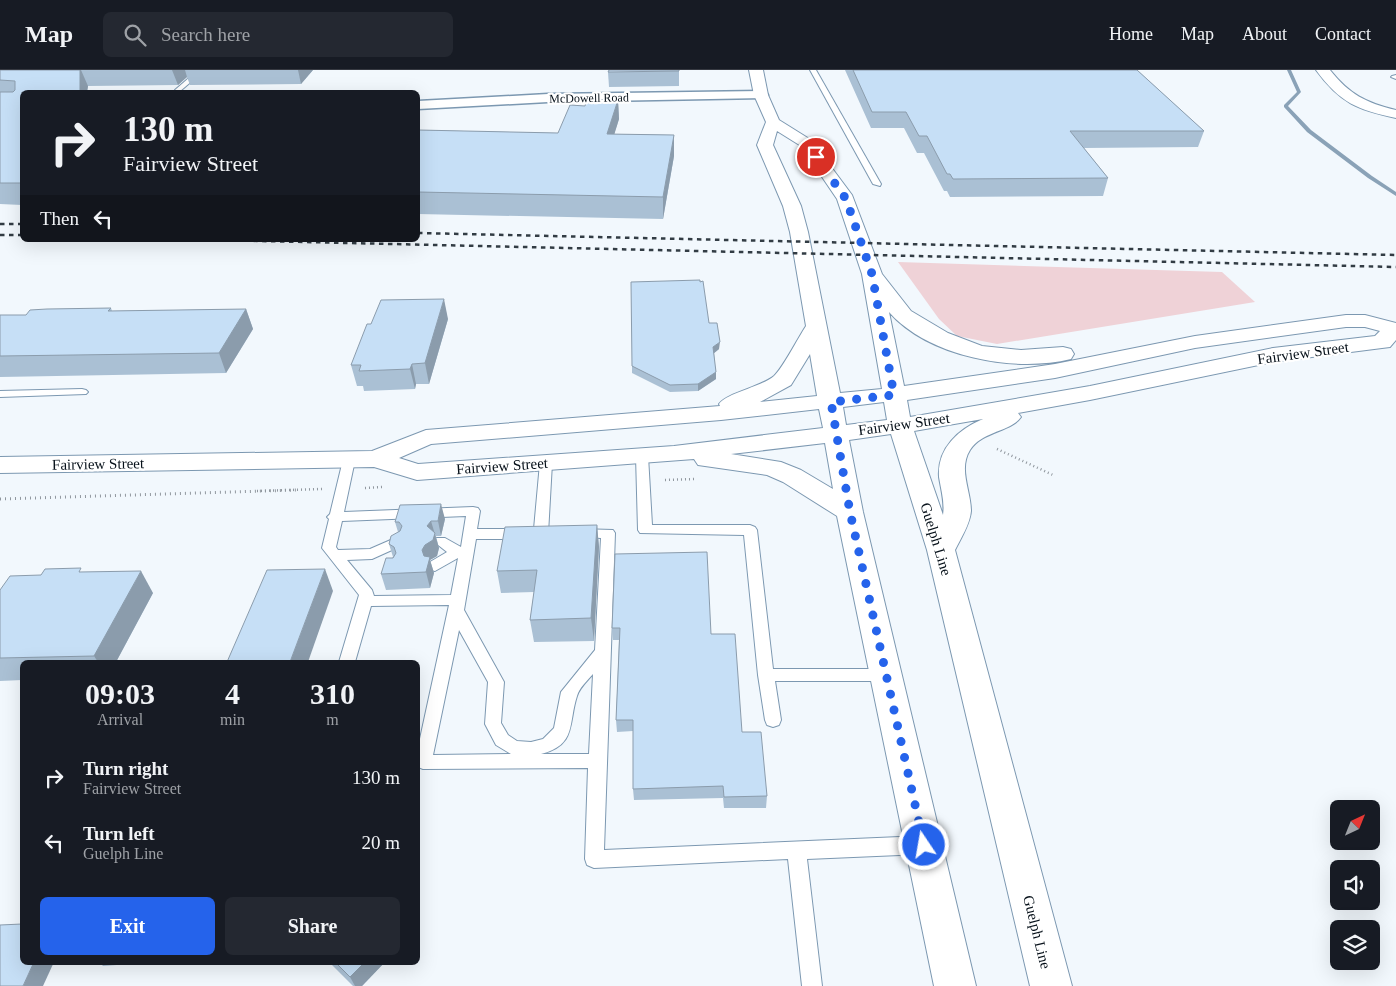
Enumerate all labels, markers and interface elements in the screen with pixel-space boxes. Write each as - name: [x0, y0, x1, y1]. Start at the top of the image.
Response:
- search box: [103, 12, 453, 57]
- text: Map: [25, 21, 73, 47]
- icon: search: [121, 21, 149, 49]
- text: Search here: [161, 24, 250, 45]
- text: Home: [1109, 24, 1153, 44]
- text: Map: [1181, 24, 1214, 44]
- text: About: [1242, 24, 1287, 44]
- text: Contact: [1315, 24, 1371, 44]
- street label: McDowell Road: [549, 90, 629, 106]
- icon: right: [40, 110, 105, 175]
- text: 130 m: [123, 110, 213, 149]
- pin: [795, 136, 837, 178]
- icon: arrive: [802, 143, 830, 171]
- text: Fairview Street: [123, 151, 258, 176]
- icon: left: [89, 205, 117, 233]
- text: Then: [40, 208, 79, 229]
- street label: Fairview Street: [1256, 339, 1351, 367]
- street label: Fairview Street: [857, 410, 952, 438]
- street label: Fairview Street: [52, 455, 145, 473]
- street label: Fairview Street: [456, 455, 549, 477]
- street label: Guelph Line: [917, 501, 955, 578]
- text: 09:03: [85, 677, 155, 710]
- text: 4: [225, 677, 240, 710]
- text: 310: [310, 677, 355, 710]
- text: Arrival: [97, 711, 143, 728]
- text: min: [220, 711, 245, 728]
- text: m: [326, 711, 339, 728]
- text: Turn right: [83, 758, 168, 779]
- icon: right: [40, 764, 68, 792]
- text: 130 m: [352, 767, 400, 788]
- text: Fairview Street: [83, 780, 181, 797]
- north arrow: [1330, 800, 1380, 850]
- map controls: [1330, 800, 1380, 970]
- position arrow: [897, 818, 949, 870]
- text: Turn left: [83, 823, 155, 844]
- icon: left: [40, 829, 68, 857]
- text: 20 m: [361, 832, 400, 853]
- text: Guelph Line: [83, 845, 163, 862]
- button: sound: [1330, 860, 1380, 910]
- street label: Guelph Line: [1020, 893, 1054, 971]
- button: Exit: [40, 897, 215, 955]
- button: Share: [225, 897, 400, 955]
- button: layers: [1330, 920, 1380, 970]

